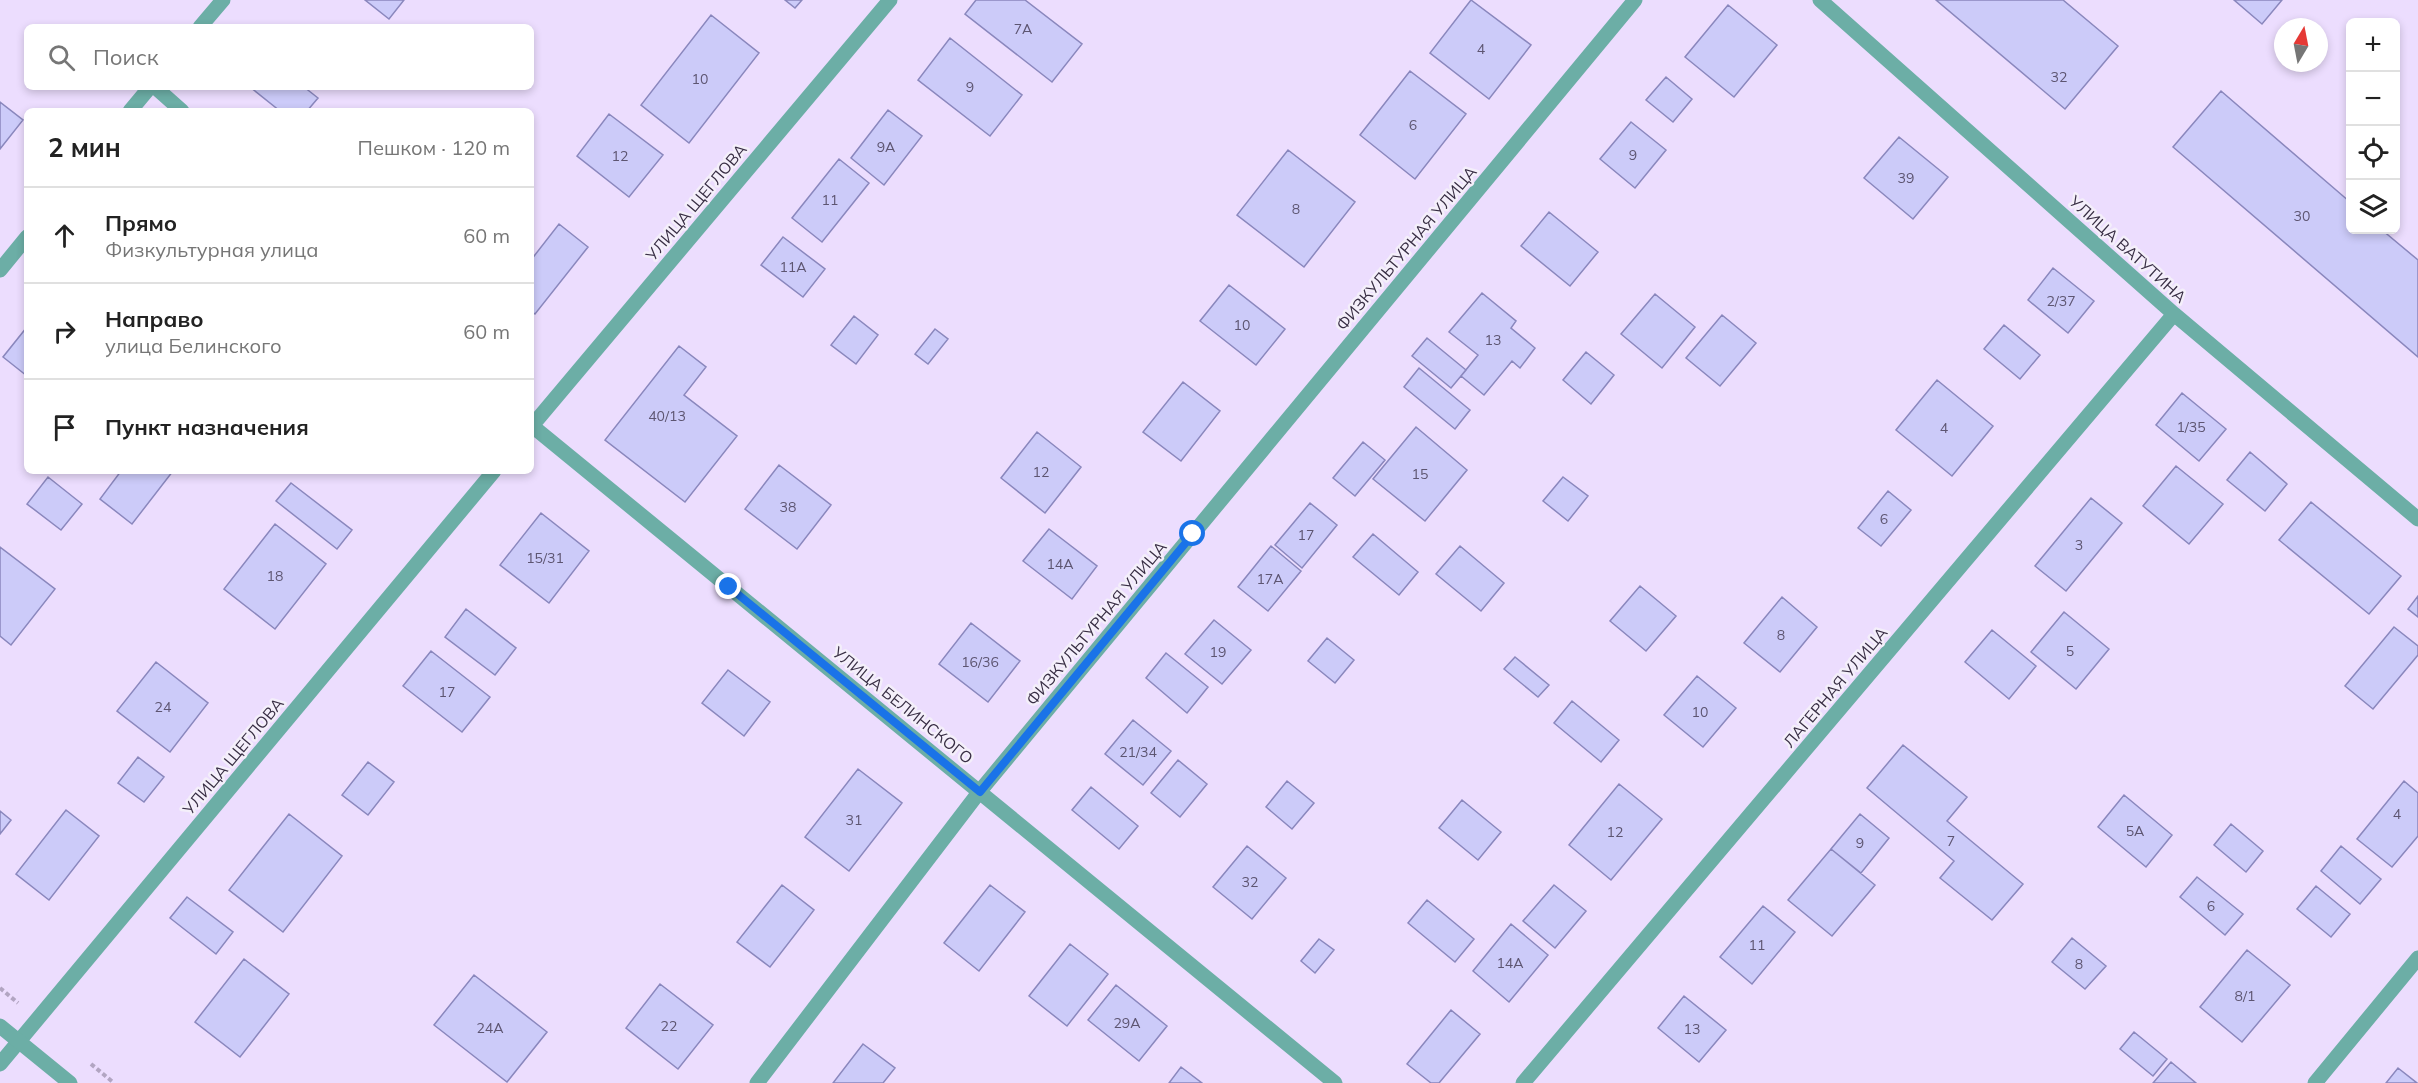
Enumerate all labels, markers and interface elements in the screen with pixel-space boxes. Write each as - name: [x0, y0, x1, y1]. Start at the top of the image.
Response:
- north arrow: [2274, 18, 2328, 72]
- map controls: [2346, 18, 2400, 234]
- button: +: [2346, 18, 2400, 72]
- house number: 7А: [1014, 20, 1033, 38]
- search box: [24, 24, 534, 90]
- house number: 4: [1477, 40, 1486, 58]
- icon: search: [45, 41, 78, 74]
- text: Поиск: [93, 43, 159, 71]
- house number: 32: [2051, 68, 2067, 86]
- house number: 10: [692, 70, 708, 88]
- button: −: [2346, 72, 2400, 126]
- house number: 9: [966, 78, 974, 96]
- house number: 6: [1409, 116, 1417, 134]
- button: locate: [2346, 126, 2400, 180]
- text: 2 мин: [48, 131, 121, 164]
- text: Пешком · 120 m: [358, 135, 510, 160]
- house number: 9А: [877, 138, 896, 156]
- street label: УЛИЦА ЩЕГЛОВА: [641, 139, 751, 265]
- house number: 9: [1629, 146, 1637, 164]
- house number: 12: [612, 147, 628, 165]
- street label: ФИЗКУЛЬТУРНАЯ УЛИЦА: [1331, 162, 1481, 334]
- house number: 39: [1898, 169, 1914, 187]
- button: layers: [2346, 180, 2400, 234]
- house number: 11: [822, 191, 838, 209]
- street label: УЛИЦА ВАТУТИНА: [2065, 191, 2191, 307]
- house number: 8: [1292, 200, 1300, 218]
- house number: 30: [2294, 207, 2310, 225]
- text: Прямо: [105, 209, 177, 237]
- icon: ahead: [48, 219, 81, 252]
- text: 60 m: [463, 223, 510, 248]
- text: Физкультурная улица: [105, 237, 318, 262]
- house number: 11А: [779, 258, 807, 276]
- house number: 2/37: [2046, 292, 2076, 310]
- text: Направо: [105, 305, 203, 333]
- icon: right: [48, 315, 81, 348]
- house number: 10: [1234, 316, 1250, 334]
- text: 60 m: [463, 319, 510, 344]
- house number: 13: [1485, 331, 1501, 349]
- text: улица Белинского: [105, 333, 282, 358]
- house number: 40/13: [648, 407, 686, 425]
- icon: arrive: [48, 411, 81, 444]
- text: Пункт назначения: [105, 413, 309, 441]
- house number: 1/35: [2176, 418, 2206, 436]
- house number: 4: [1940, 419, 1949, 437]
- house number: 12: [1033, 463, 1049, 481]
- house number: 15: [1412, 465, 1428, 483]
- house number: 38: [780, 498, 796, 516]
- house number: 6: [1880, 510, 1888, 528]
- route start: [1179, 520, 1205, 546]
- house number: 17: [1298, 526, 1314, 544]
- house number: 3: [2075, 536, 2083, 554]
- street label: ФИЗКУЛЬТУРНАЯ УЛИЦА: [1021, 537, 1171, 709]
- house number: 15/31: [526, 549, 564, 567]
- house number: 14А: [1046, 555, 1074, 573]
- house number: 18: [267, 567, 283, 585]
- house number: 17А: [1256, 570, 1284, 588]
- route end: [715, 573, 741, 599]
- street label: ЛАГЕРНАЯ УЛИЦА: [1779, 622, 1891, 751]
- house number: 8: [1777, 626, 1785, 644]
- street label: УЛИЦА БЕЛИНСКОГО: [828, 642, 977, 768]
- house number: 5: [2066, 642, 2074, 660]
- house number: 19: [1210, 643, 1226, 661]
- house number: 16/36: [961, 653, 999, 671]
- house number: 17: [439, 683, 455, 701]
- street label: УЛИЦА ЩЕГЛОВА: [178, 693, 288, 819]
- house number: 24: [155, 698, 172, 716]
- house number: 10: [1692, 703, 1708, 721]
- house number: 21/34: [1119, 743, 1157, 761]
- house number: 4: [2393, 805, 2402, 823]
- house number: 31: [846, 811, 862, 829]
- house number: 5А: [2126, 822, 2145, 840]
- house number: 12: [1607, 823, 1623, 841]
- house number: 7: [1947, 832, 1955, 850]
- house number: 9: [1856, 834, 1864, 852]
- house number: 32: [1242, 873, 1258, 891]
- house number: 6: [2207, 897, 2215, 915]
- house number: 11: [1749, 936, 1765, 954]
- house number: 14А: [1496, 954, 1524, 972]
- house number: 8: [2075, 955, 2083, 973]
- house number: 8/1: [2235, 987, 2255, 1005]
- house number: 29А: [1113, 1014, 1141, 1032]
- house number: 22: [661, 1017, 677, 1035]
- house number: 24А: [476, 1019, 504, 1037]
- house number: 13: [1684, 1020, 1700, 1038]

